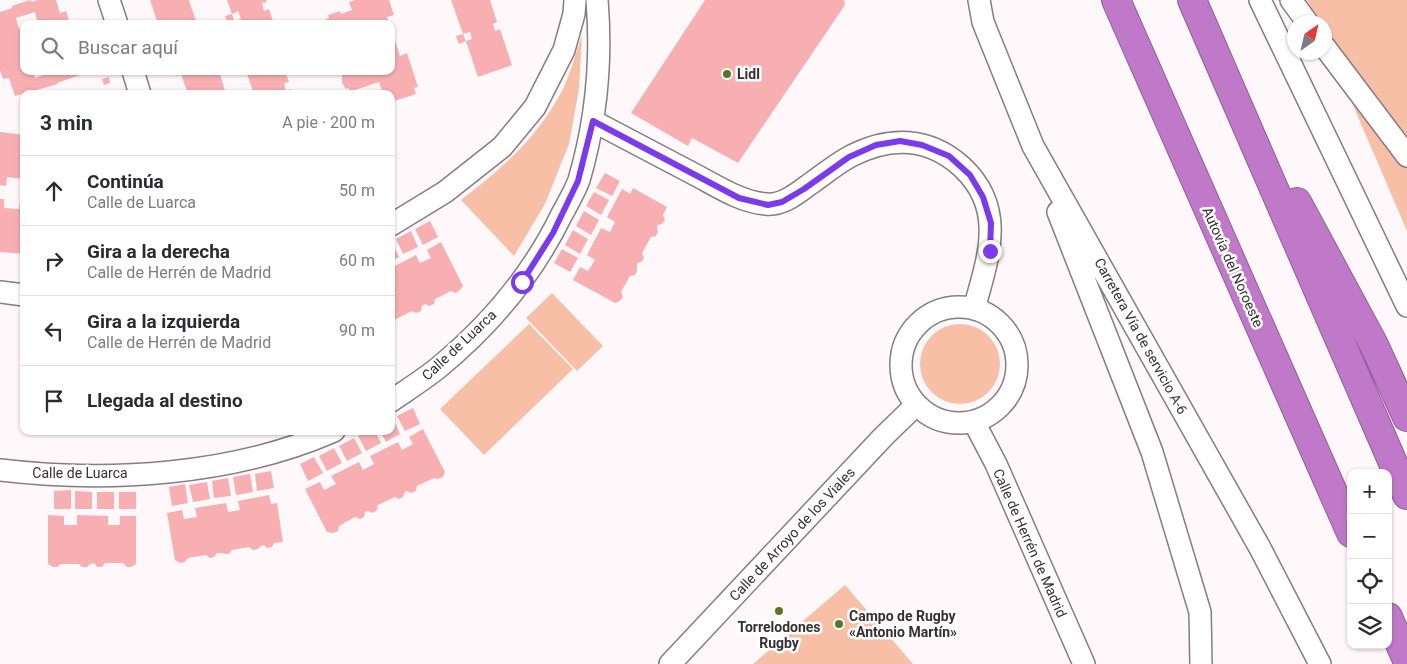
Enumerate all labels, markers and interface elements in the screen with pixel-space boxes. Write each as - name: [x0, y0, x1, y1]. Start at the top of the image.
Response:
- north arrow: [1287, 15, 1332, 60]
- search box: [20, 20, 395, 75]
- icon: search: [38, 34, 66, 62]
- text: Buscar aquí: [78, 36, 178, 59]
- place label: Lidl: [737, 66, 760, 82]
- marker: Lidl: [721, 68, 733, 80]
- text: 3 min: [40, 111, 93, 135]
- text: A pie · 200 m: [282, 113, 375, 132]
- text: Continúa: [87, 170, 164, 193]
- icon: ahead: [40, 177, 68, 205]
- text: 50 m: [339, 181, 375, 200]
- text: Calle de Luarca: [87, 193, 196, 212]
- street label: Autovía del Noroeste: [1199, 204, 1267, 330]
- text: Gira a la derecha: [87, 240, 230, 263]
- route end: [979, 240, 1002, 263]
- icon: right: [40, 247, 68, 275]
- text: 60 m: [339, 251, 375, 270]
- street label: Carretera Vía de servicio A-6: [1091, 255, 1191, 417]
- text: Calle de Herrén de Madrid: [87, 263, 271, 282]
- route start: [511, 271, 534, 294]
- street label: Calle de Luarca: [419, 307, 499, 383]
- text: Gira a la izquierda: [87, 310, 240, 333]
- icon: left: [40, 317, 68, 345]
- text: 90 m: [339, 321, 375, 340]
- text: Calle de Herrén de Madrid: [87, 333, 271, 352]
- icon: arrive: [40, 387, 68, 415]
- text: Llegada al destino: [87, 389, 243, 412]
- street label: Calle de Arroyo de los Viales: [726, 464, 858, 604]
- street label: Calle de Luarca: [32, 465, 128, 481]
- street label: Calle de Herrén de Madrid: [990, 466, 1070, 620]
- map controls: [1347, 469, 1392, 649]
- button: +: [1347, 469, 1392, 514]
- button: −: [1347, 514, 1392, 559]
- button: locate: [1347, 559, 1392, 604]
- button: layers: [1347, 604, 1392, 649]
- marker: Torrelodones Rugby: [773, 605, 785, 617]
- place label: Campo de Rugby «Antonio Martín»: [849, 608, 957, 640]
- marker: Campo de Rugby «Antonio Martín»: [833, 618, 845, 630]
- place label: Torrelodones Rugby: [737, 619, 821, 651]

